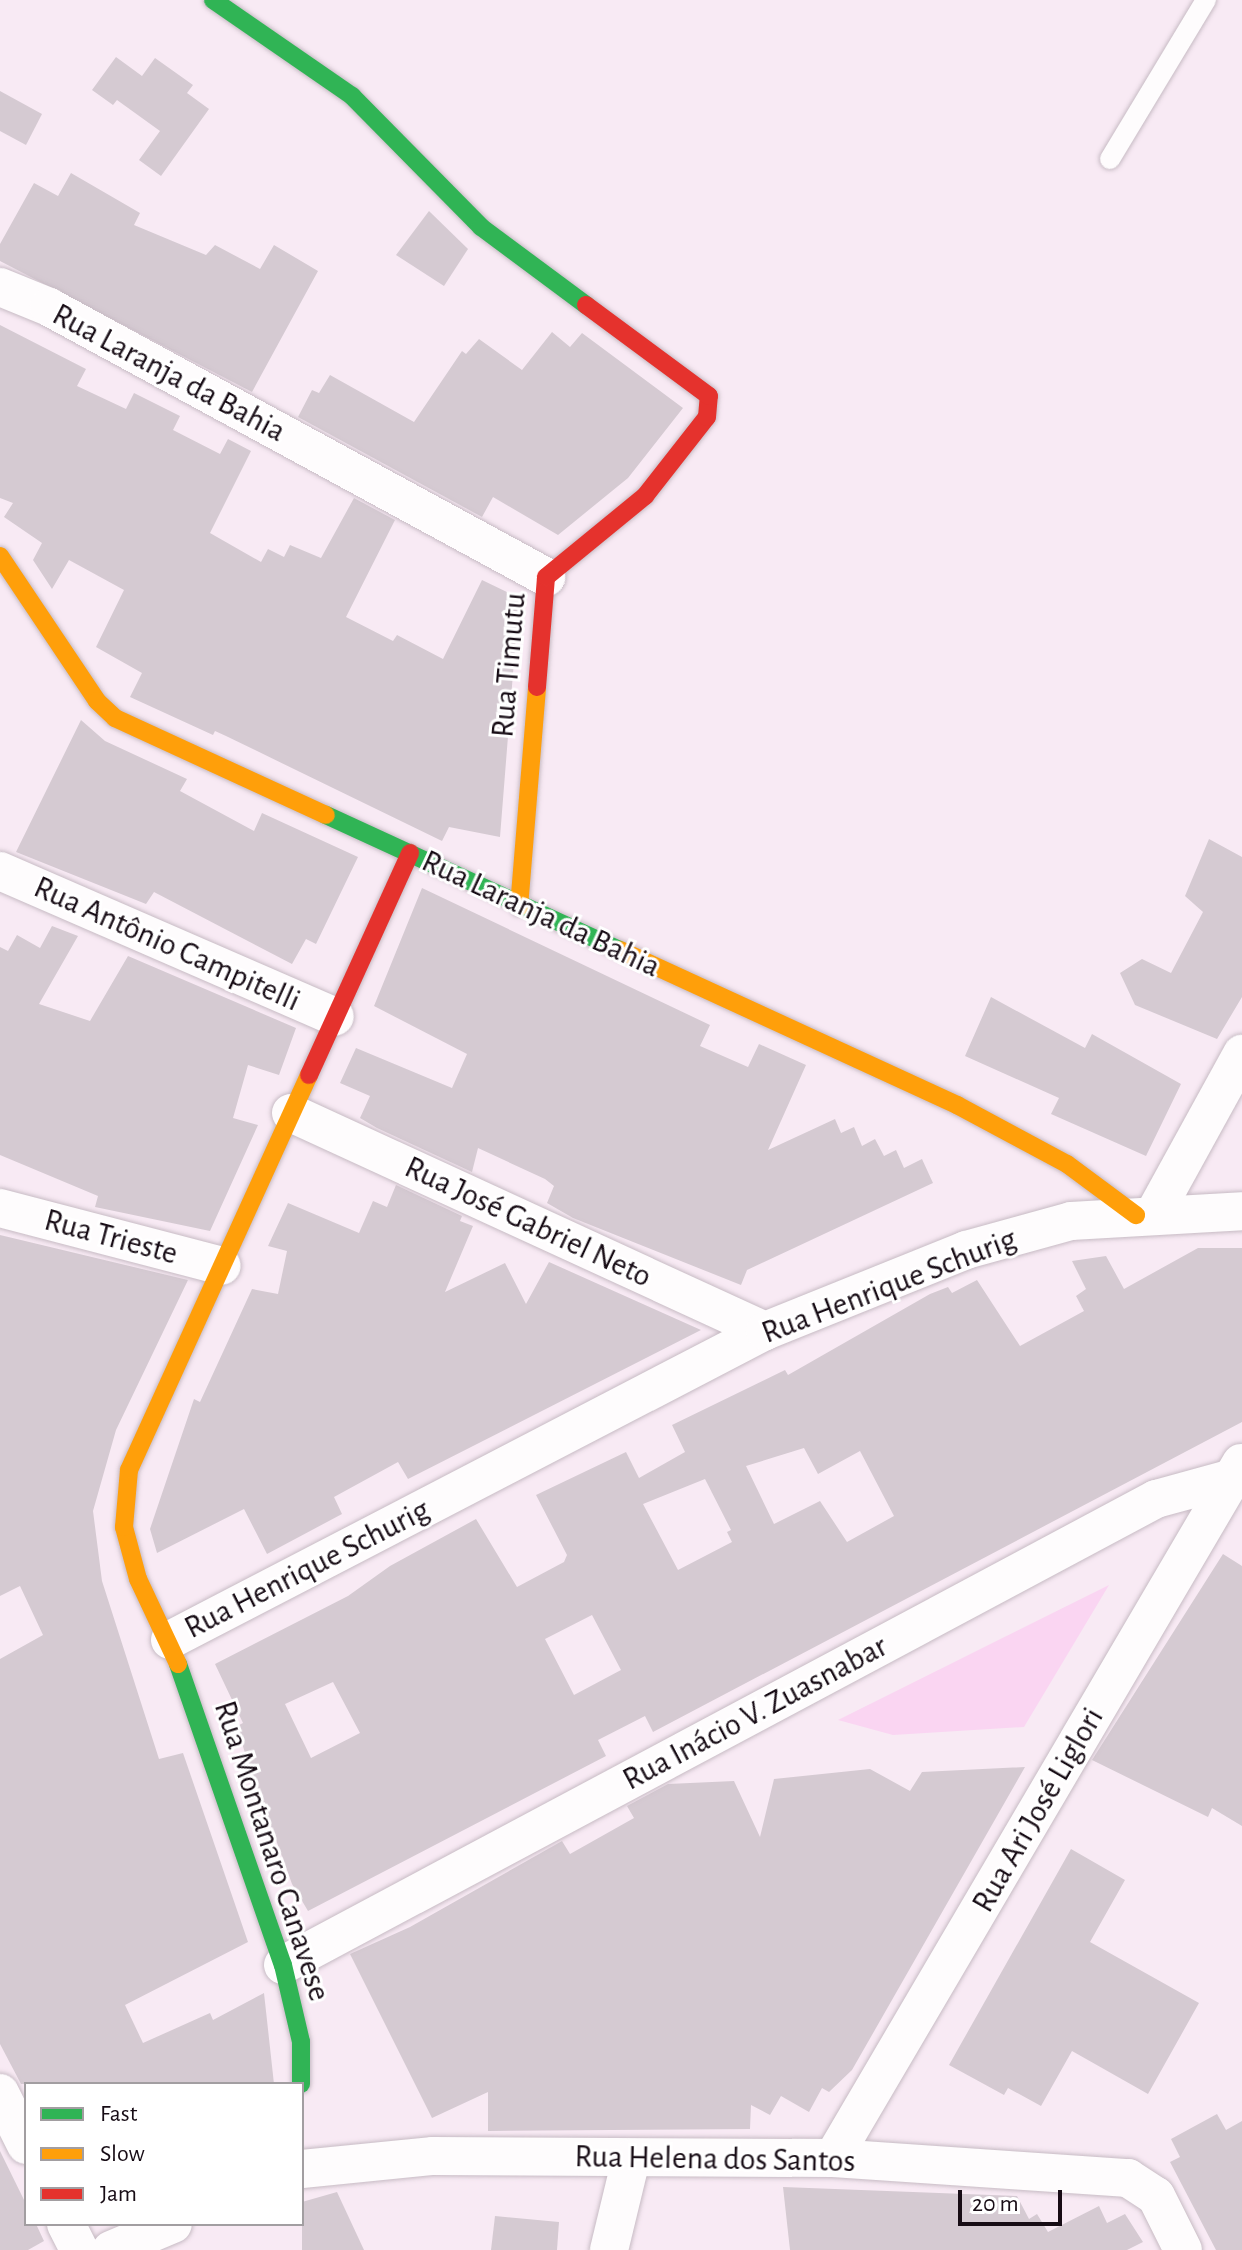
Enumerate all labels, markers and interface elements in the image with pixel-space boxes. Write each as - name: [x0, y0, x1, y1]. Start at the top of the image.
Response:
- street label: Rua Laranja da Bahia: [46, 295, 292, 451]
- street label: Rua Timutu: [484, 591, 534, 739]
- street label: Rua Laranja da Bahia: [416, 842, 666, 986]
- street label: Rua Antônio Campitelli: [28, 868, 306, 1020]
- street label: Rua José Gabriel Neto: [399, 1148, 657, 1296]
- street label: Rua Trieste: [40, 1201, 182, 1273]
- street label: Rua Henrique Schurig: [756, 1220, 1022, 1352]
- street label: Rua Henrique Schurig: [178, 1491, 436, 1647]
- street label: Rua Inácio V. Zuasnabar: [616, 1627, 894, 1799]
- street label: Rua Montanaro Canavese: [205, 1696, 339, 2006]
- street label: Rua Ari José Liglori: [964, 1701, 1112, 1919]
- legend: [24, 2082, 304, 2226]
- text: Fast: [100, 2102, 137, 2126]
- street label: Rua Helena dos Santos: [574, 2137, 856, 2181]
- text: Slow: [100, 2142, 145, 2166]
- scale bar: [962, 2174, 1066, 2224]
- text: Jam: [100, 2182, 137, 2206]
- text: 20 m: [972, 2192, 1019, 2216]

